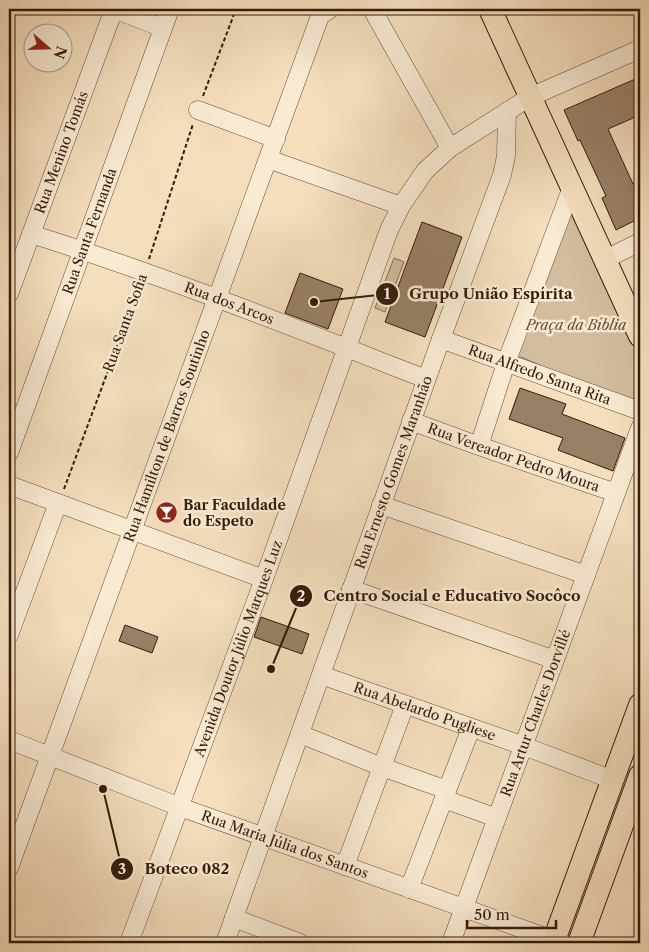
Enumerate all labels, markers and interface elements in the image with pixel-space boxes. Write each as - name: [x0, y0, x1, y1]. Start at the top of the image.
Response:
- north arrow: [22, 22, 72, 72]
- text: N: [50, 44, 71, 61]
- street label: Rua Menino Tomás: [30, 88, 92, 216]
- street label: Rua Santa Fernanda: [58, 165, 121, 297]
- street label: Rua Santa Sofia: [99, 271, 151, 375]
- street label: Rua dos Arcos: [182, 278, 277, 328]
- callout: Grupo União Espírita: [374, 279, 583, 309]
- text: 1: [384, 284, 391, 303]
- text: Grupo União Espírita: [409, 284, 573, 303]
- park label: Praça da Bíblia: [525, 316, 627, 334]
- street label: Rua Hamilton de Barros Soutinho: [120, 327, 214, 545]
- street label: Rua Alfredo Santa Rita: [466, 341, 614, 409]
- street label: Rua Ernesto Gomes Maranhão: [351, 373, 436, 571]
- street label: Rua Vereador Pedro Moura: [425, 419, 603, 496]
- place label: Bar Faculdade do Espeto: [183, 496, 286, 530]
- bar icon: Bar Faculdade do Espeto: [155, 501, 179, 525]
- street label: Avenida Doutor Júlio Marques Luz: [189, 538, 286, 760]
- callout: Centro Social e Educativo Socôco: [288, 581, 590, 611]
- text: 2: [297, 586, 306, 605]
- text: Centro Social e Educativo Socôco: [324, 586, 580, 605]
- street label: Rua Artur Charles Dorvillé: [496, 627, 574, 799]
- street label: Rua Abelardo Pugliese: [351, 678, 499, 745]
- street label: Rua Maria Júlia dos Santos: [199, 806, 371, 882]
- callout: Boteco 082: [110, 854, 239, 884]
- text: 3: [118, 859, 126, 878]
- text: Boteco 082: [145, 859, 230, 878]
- scale bar: [467, 897, 555, 929]
- text: 50 m: [474, 905, 510, 924]

